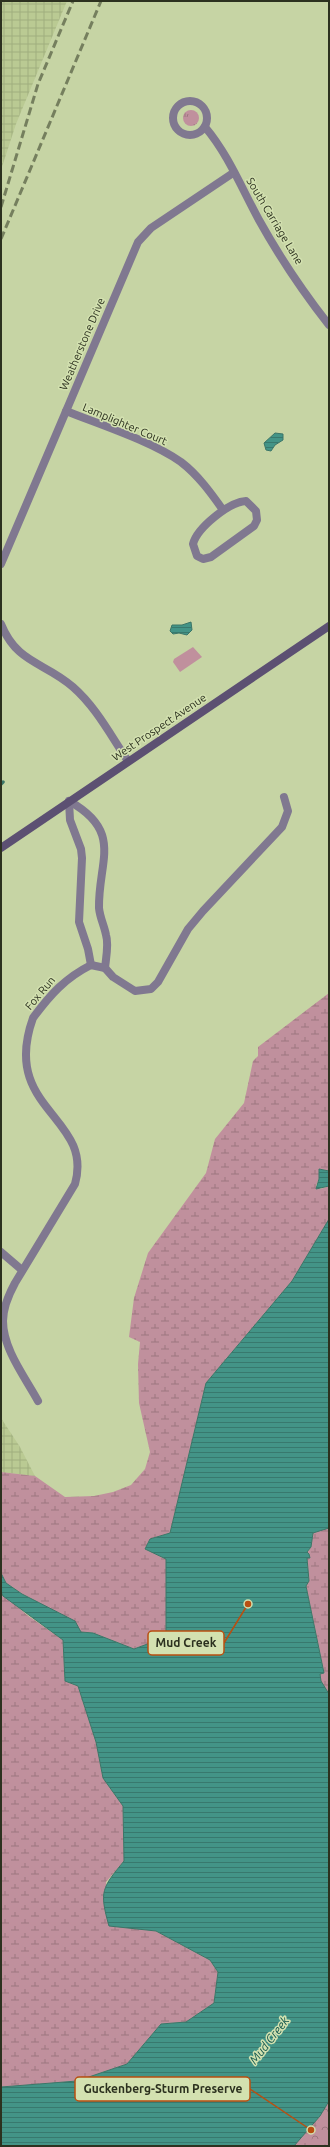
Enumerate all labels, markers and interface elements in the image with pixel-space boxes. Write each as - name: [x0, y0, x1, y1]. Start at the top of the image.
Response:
- street label: South Carriage Lane: [244, 175, 306, 267]
- street label: Weatherstone Drive: [57, 296, 107, 392]
- street label: Lamplighter Court: [81, 401, 170, 447]
- street label: West Prospect Avenue: [110, 691, 208, 763]
- street label: Fox Run: [23, 974, 57, 1012]
- callout: Mud Creek: [148, 1631, 224, 1655]
- text: Mud Creek: [156, 1636, 217, 1649]
- water label: Mud Creek: [247, 2013, 292, 2066]
- callout: Guckenberg-Sturm Preserve: [75, 2077, 250, 2101]
- text: Guckenberg-Sturm Preserve: [84, 2082, 243, 2095]

